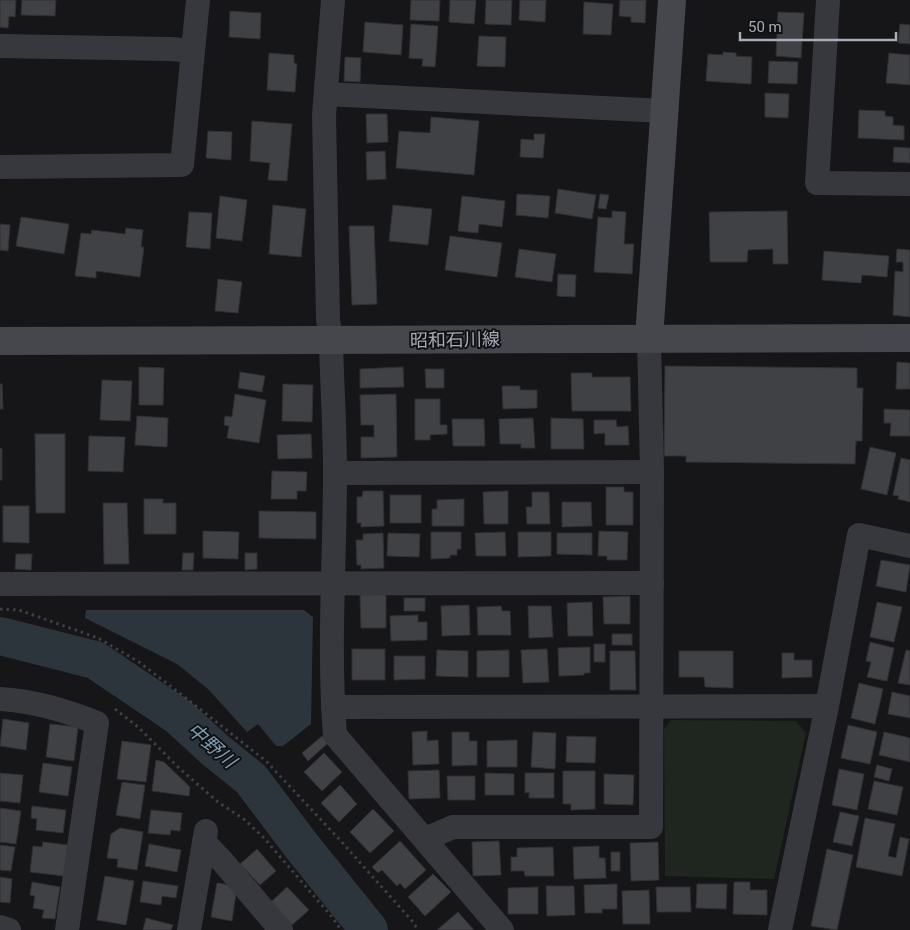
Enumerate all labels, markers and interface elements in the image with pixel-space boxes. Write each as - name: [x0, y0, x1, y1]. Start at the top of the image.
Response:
- scale bar: [740, 10, 896, 42]
- text: 50 m: [748, 18, 782, 36]
- street label: 昭和石川線: [410, 328, 500, 351]
- water label: 中野川: [183, 718, 242, 774]

